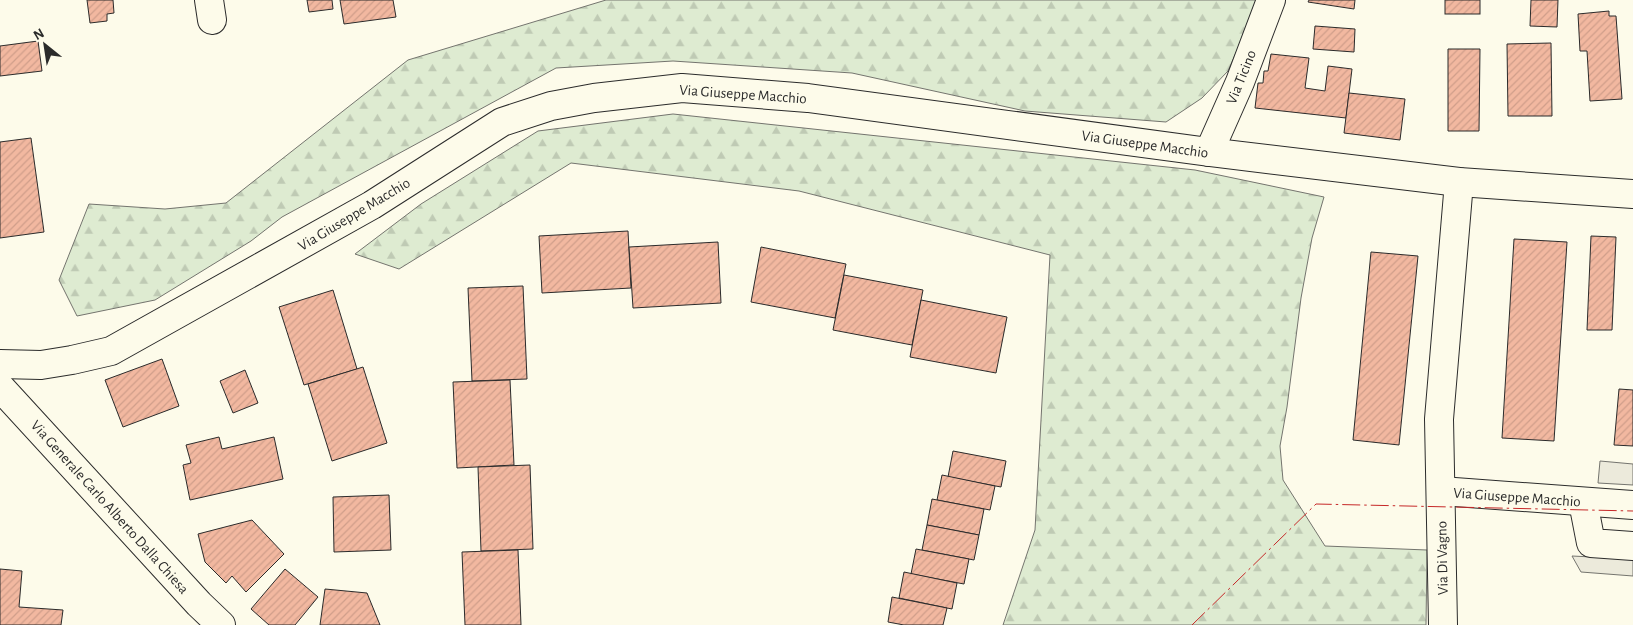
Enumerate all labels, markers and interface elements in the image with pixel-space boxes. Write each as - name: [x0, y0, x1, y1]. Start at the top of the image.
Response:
- north arrow: [20, 20, 70, 70]
- text: N: [31, 26, 47, 43]
- street label: Via Ticino: [1224, 48, 1259, 106]
- street label: Via Giuseppe Macchio: [679, 83, 807, 106]
- street label: Via Giuseppe Macchio: [1081, 128, 1209, 161]
- street label: Via Giuseppe Macchio: [296, 175, 413, 254]
- street label: Via Generale Carlo Alberto Dalla Chiesa: [28, 418, 191, 597]
- street label: Via Giuseppe Macchio: [1453, 486, 1581, 509]
- street label: Via Di Vagno: [1434, 521, 1451, 595]

